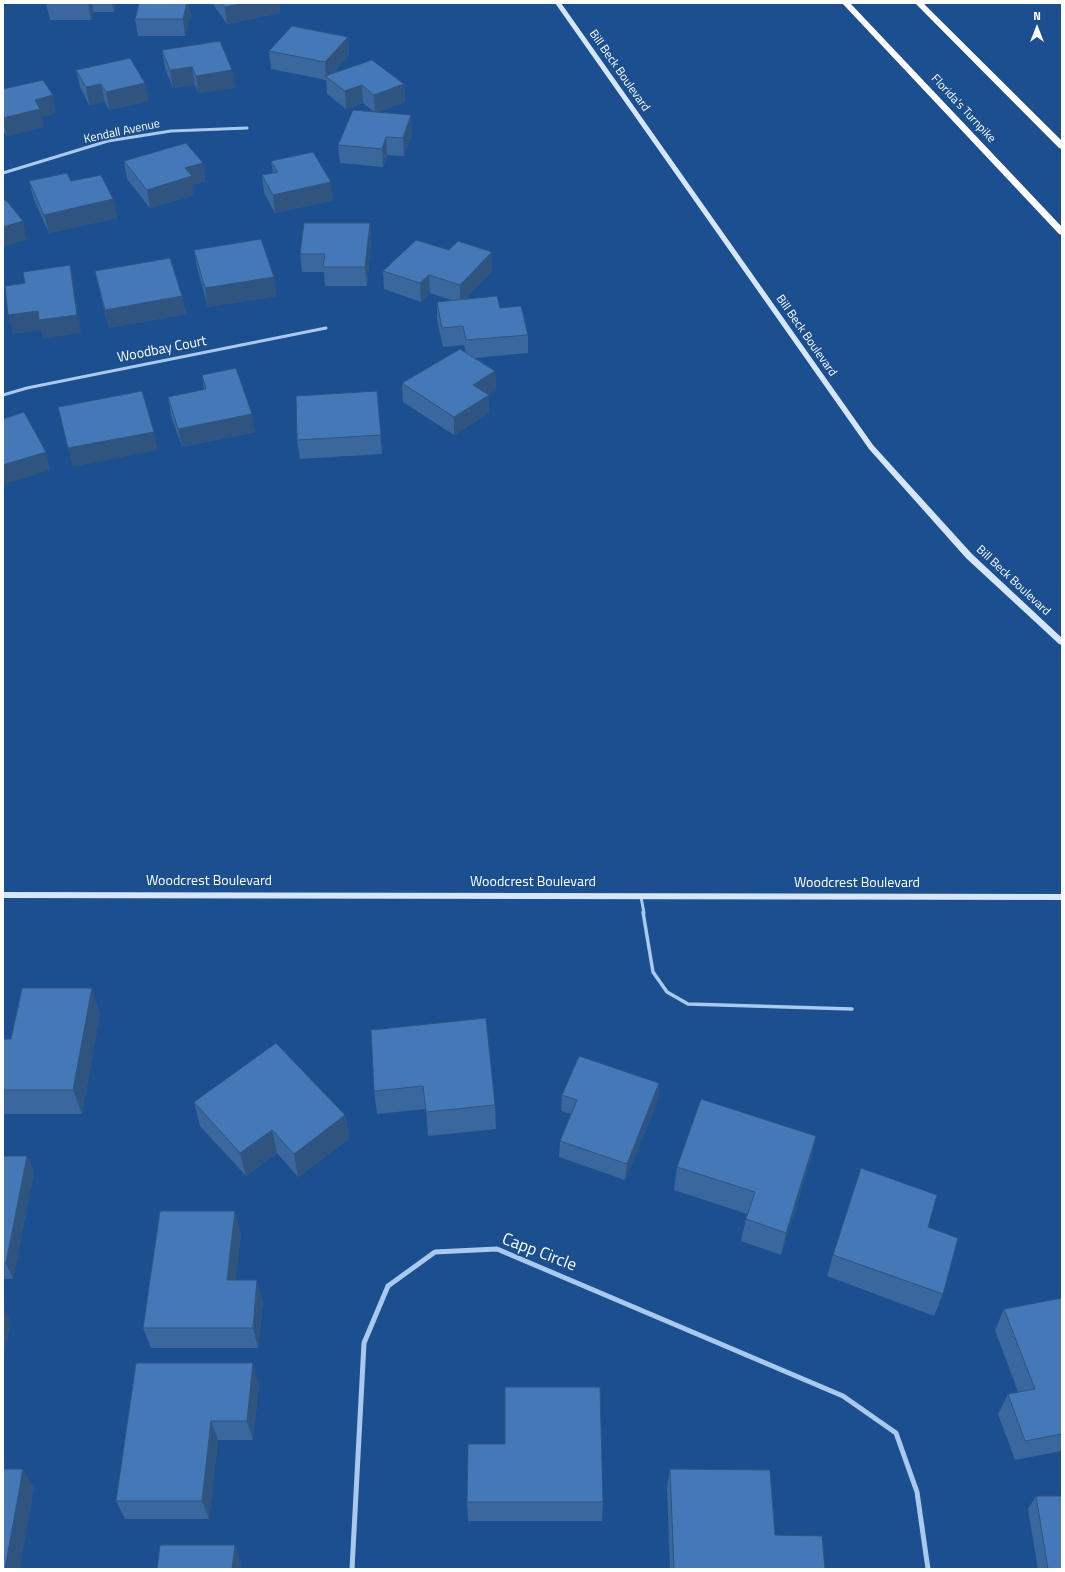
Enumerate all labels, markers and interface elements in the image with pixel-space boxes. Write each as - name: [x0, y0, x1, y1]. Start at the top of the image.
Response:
- north arrow: [1017, 8, 1057, 48]
- text: N: [1033, 8, 1041, 24]
- street label: Bill Beck Boulevard: [586, 27, 652, 115]
- street label: Florida's Turnpike: [928, 72, 998, 146]
- street label: Kendall Avenue: [83, 117, 161, 147]
- street label: Bill Beck Boulevard: [773, 292, 839, 380]
- street label: Woodbay Court: [116, 333, 208, 367]
- street label: Bill Beck Boulevard: [973, 543, 1053, 619]
- street label: Woodcrest Boulevard: [146, 874, 272, 890]
- street label: Woodcrest Boulevard: [470, 875, 596, 891]
- street label: Woodcrest Boulevard: [794, 876, 920, 892]
- street label: Capp Circle: [499, 1229, 579, 1277]

